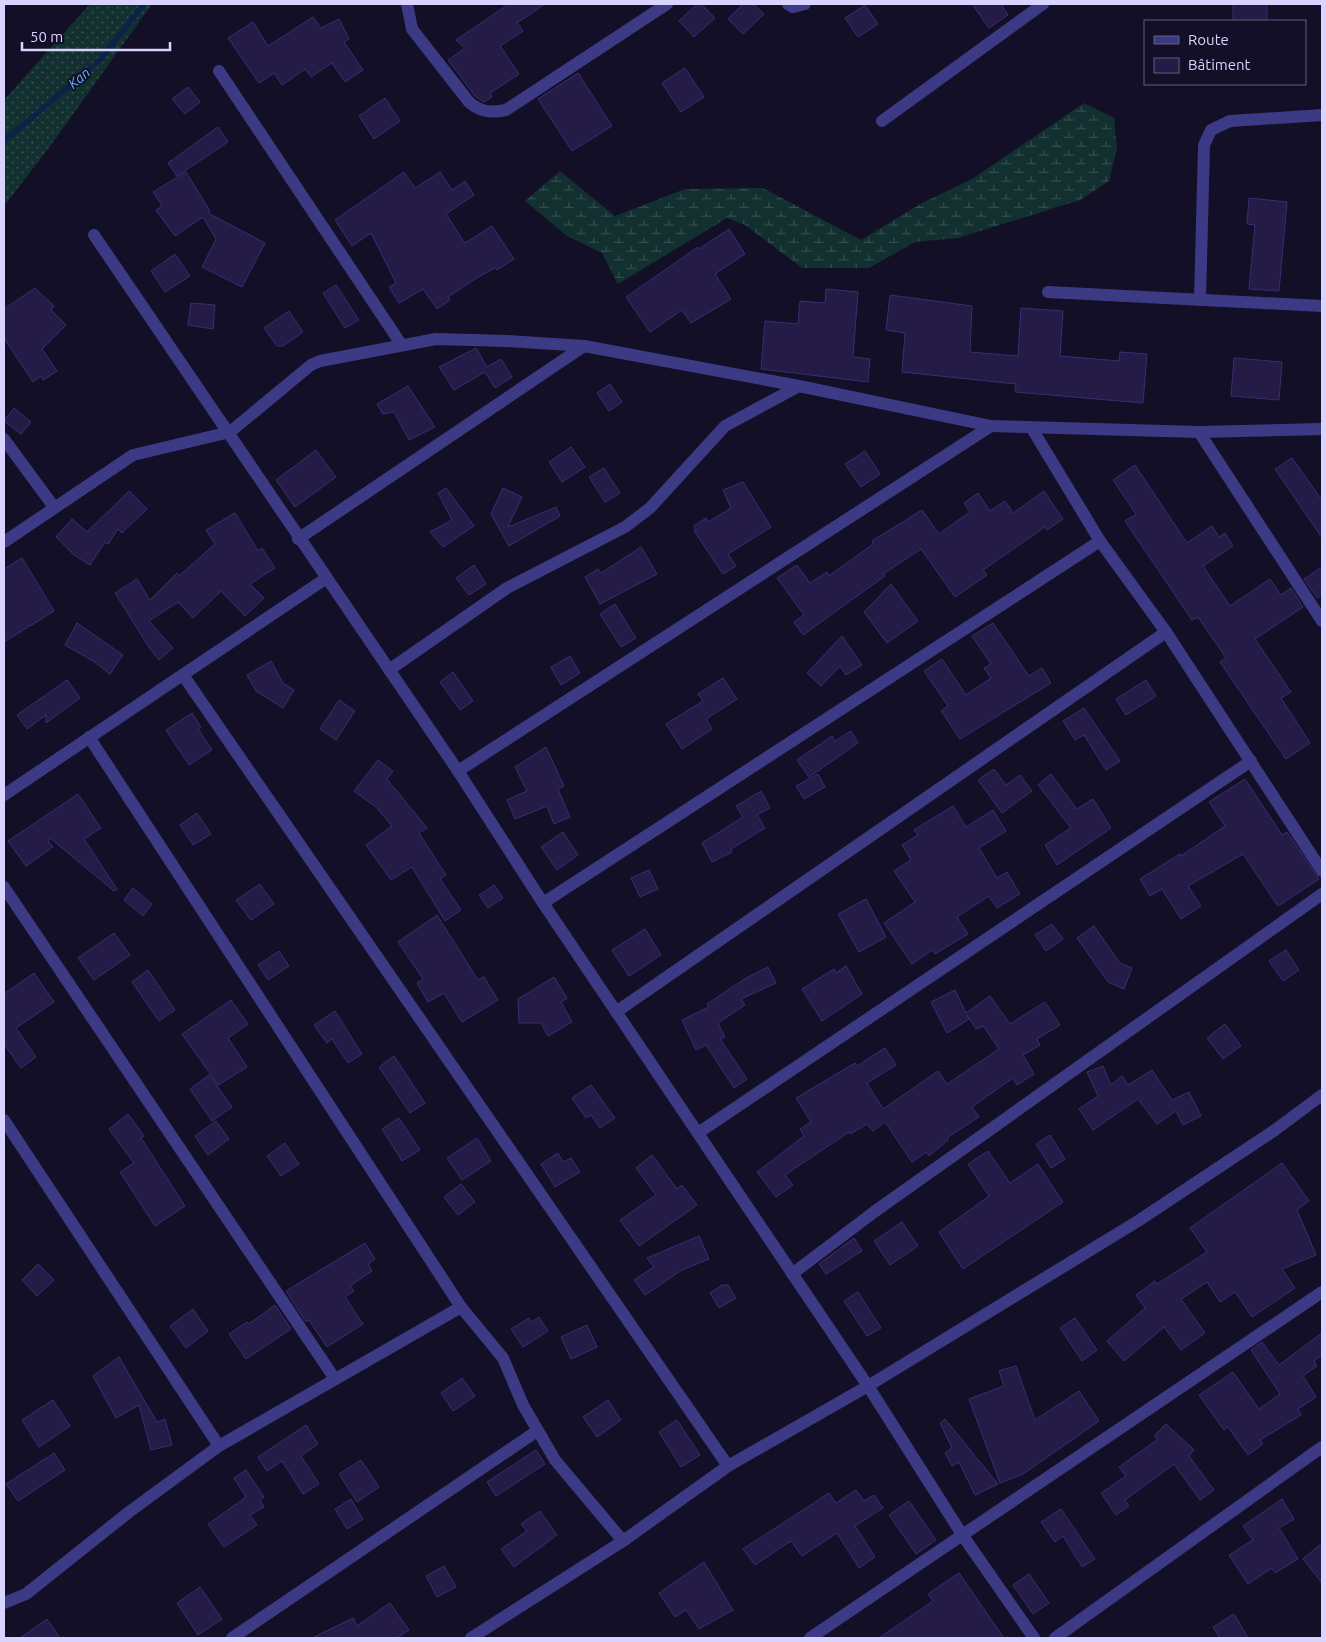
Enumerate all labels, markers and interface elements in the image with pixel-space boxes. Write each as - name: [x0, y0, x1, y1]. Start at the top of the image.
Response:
- scale bar: [22, 20, 170, 52]
- legend: [1144, 20, 1306, 85]
- text: 50 m: [30, 28, 63, 45]
- text: Route: [1188, 31, 1229, 48]
- text: Bâtiment: [1188, 56, 1251, 73]
- water label: Kan: [65, 64, 93, 92]

